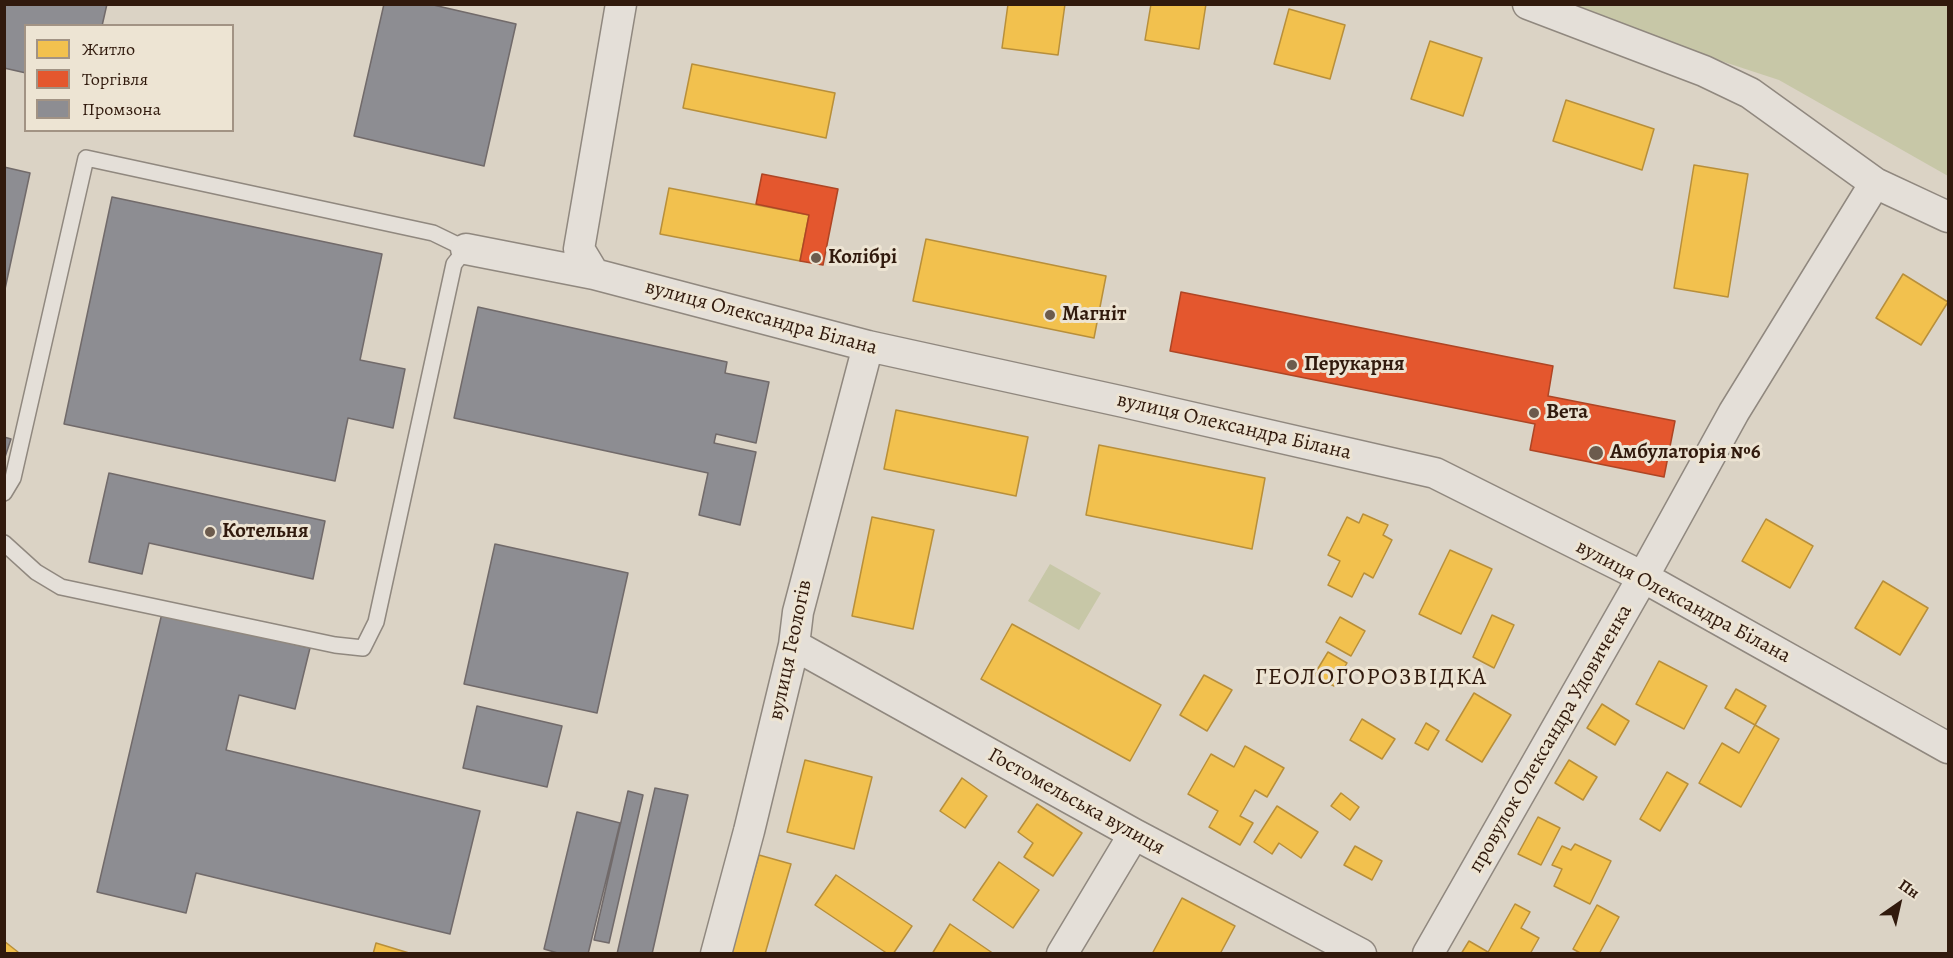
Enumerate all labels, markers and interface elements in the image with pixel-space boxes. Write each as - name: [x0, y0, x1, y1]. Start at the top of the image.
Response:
- legend: [24, 24, 234, 132]
- text: Житло: [82, 37, 135, 61]
- text: Торгівля: [82, 67, 148, 91]
- text: Промзона: [82, 97, 161, 121]
- place label: Колібрі: [828, 245, 897, 271]
- marker: Колібрі: [809, 251, 823, 265]
- street label: вулиця Олександра Білана: [642, 275, 880, 361]
- place label: Магніт: [1062, 302, 1127, 328]
- marker: Магніт: [1043, 308, 1057, 322]
- place label: Перукарня: [1304, 352, 1405, 378]
- marker: Перукарня: [1285, 358, 1299, 372]
- street label: вулиця Олександра Білана: [1114, 388, 1354, 466]
- place label: Вета: [1546, 400, 1588, 426]
- marker: Вета: [1527, 406, 1541, 420]
- place label: Амбулаторія №6: [1610, 440, 1761, 466]
- marker: Амбулаторія №6: [1587, 444, 1605, 462]
- place label: Котельня: [222, 519, 309, 545]
- marker: Котельня: [203, 525, 217, 539]
- street label: вулиця Олександра Білана: [1571, 535, 1795, 669]
- street label: вулиця Геологів: [764, 577, 818, 723]
- street label: провулок Олександра Удовиченка: [1464, 600, 1638, 878]
- district label: ГЕОЛОГОРОЗВІДКА: [1254, 664, 1488, 692]
- street label: Гостомельська вулиця: [983, 743, 1169, 861]
- north arrow: [1869, 874, 1929, 934]
- text: Пн: [1894, 874, 1924, 904]

